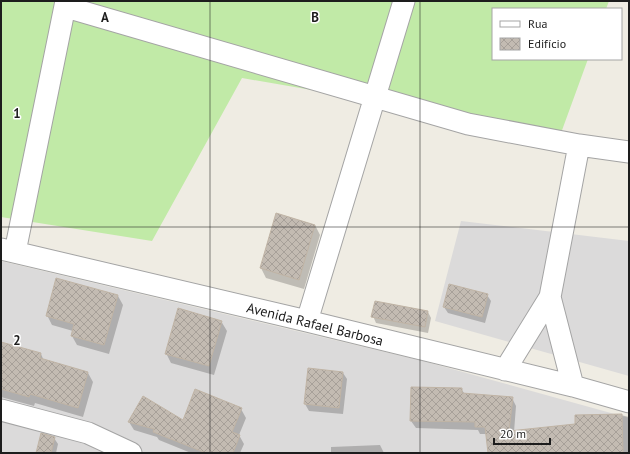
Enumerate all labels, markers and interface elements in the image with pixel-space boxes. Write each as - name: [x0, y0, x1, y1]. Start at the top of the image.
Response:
- legend: [492, 8, 622, 60]
- text: A: [101, 9, 109, 26]
- text: B: [311, 9, 319, 26]
- text: Rua: [528, 16, 547, 31]
- text: Edifício: [528, 36, 566, 51]
- text: 1: [13, 105, 21, 122]
- street label: Avenida Rafael Barbosa: [245, 298, 385, 350]
- text: 2: [13, 332, 21, 349]
- scale bar: [494, 420, 550, 446]
- text: 20 m: [500, 426, 526, 441]

